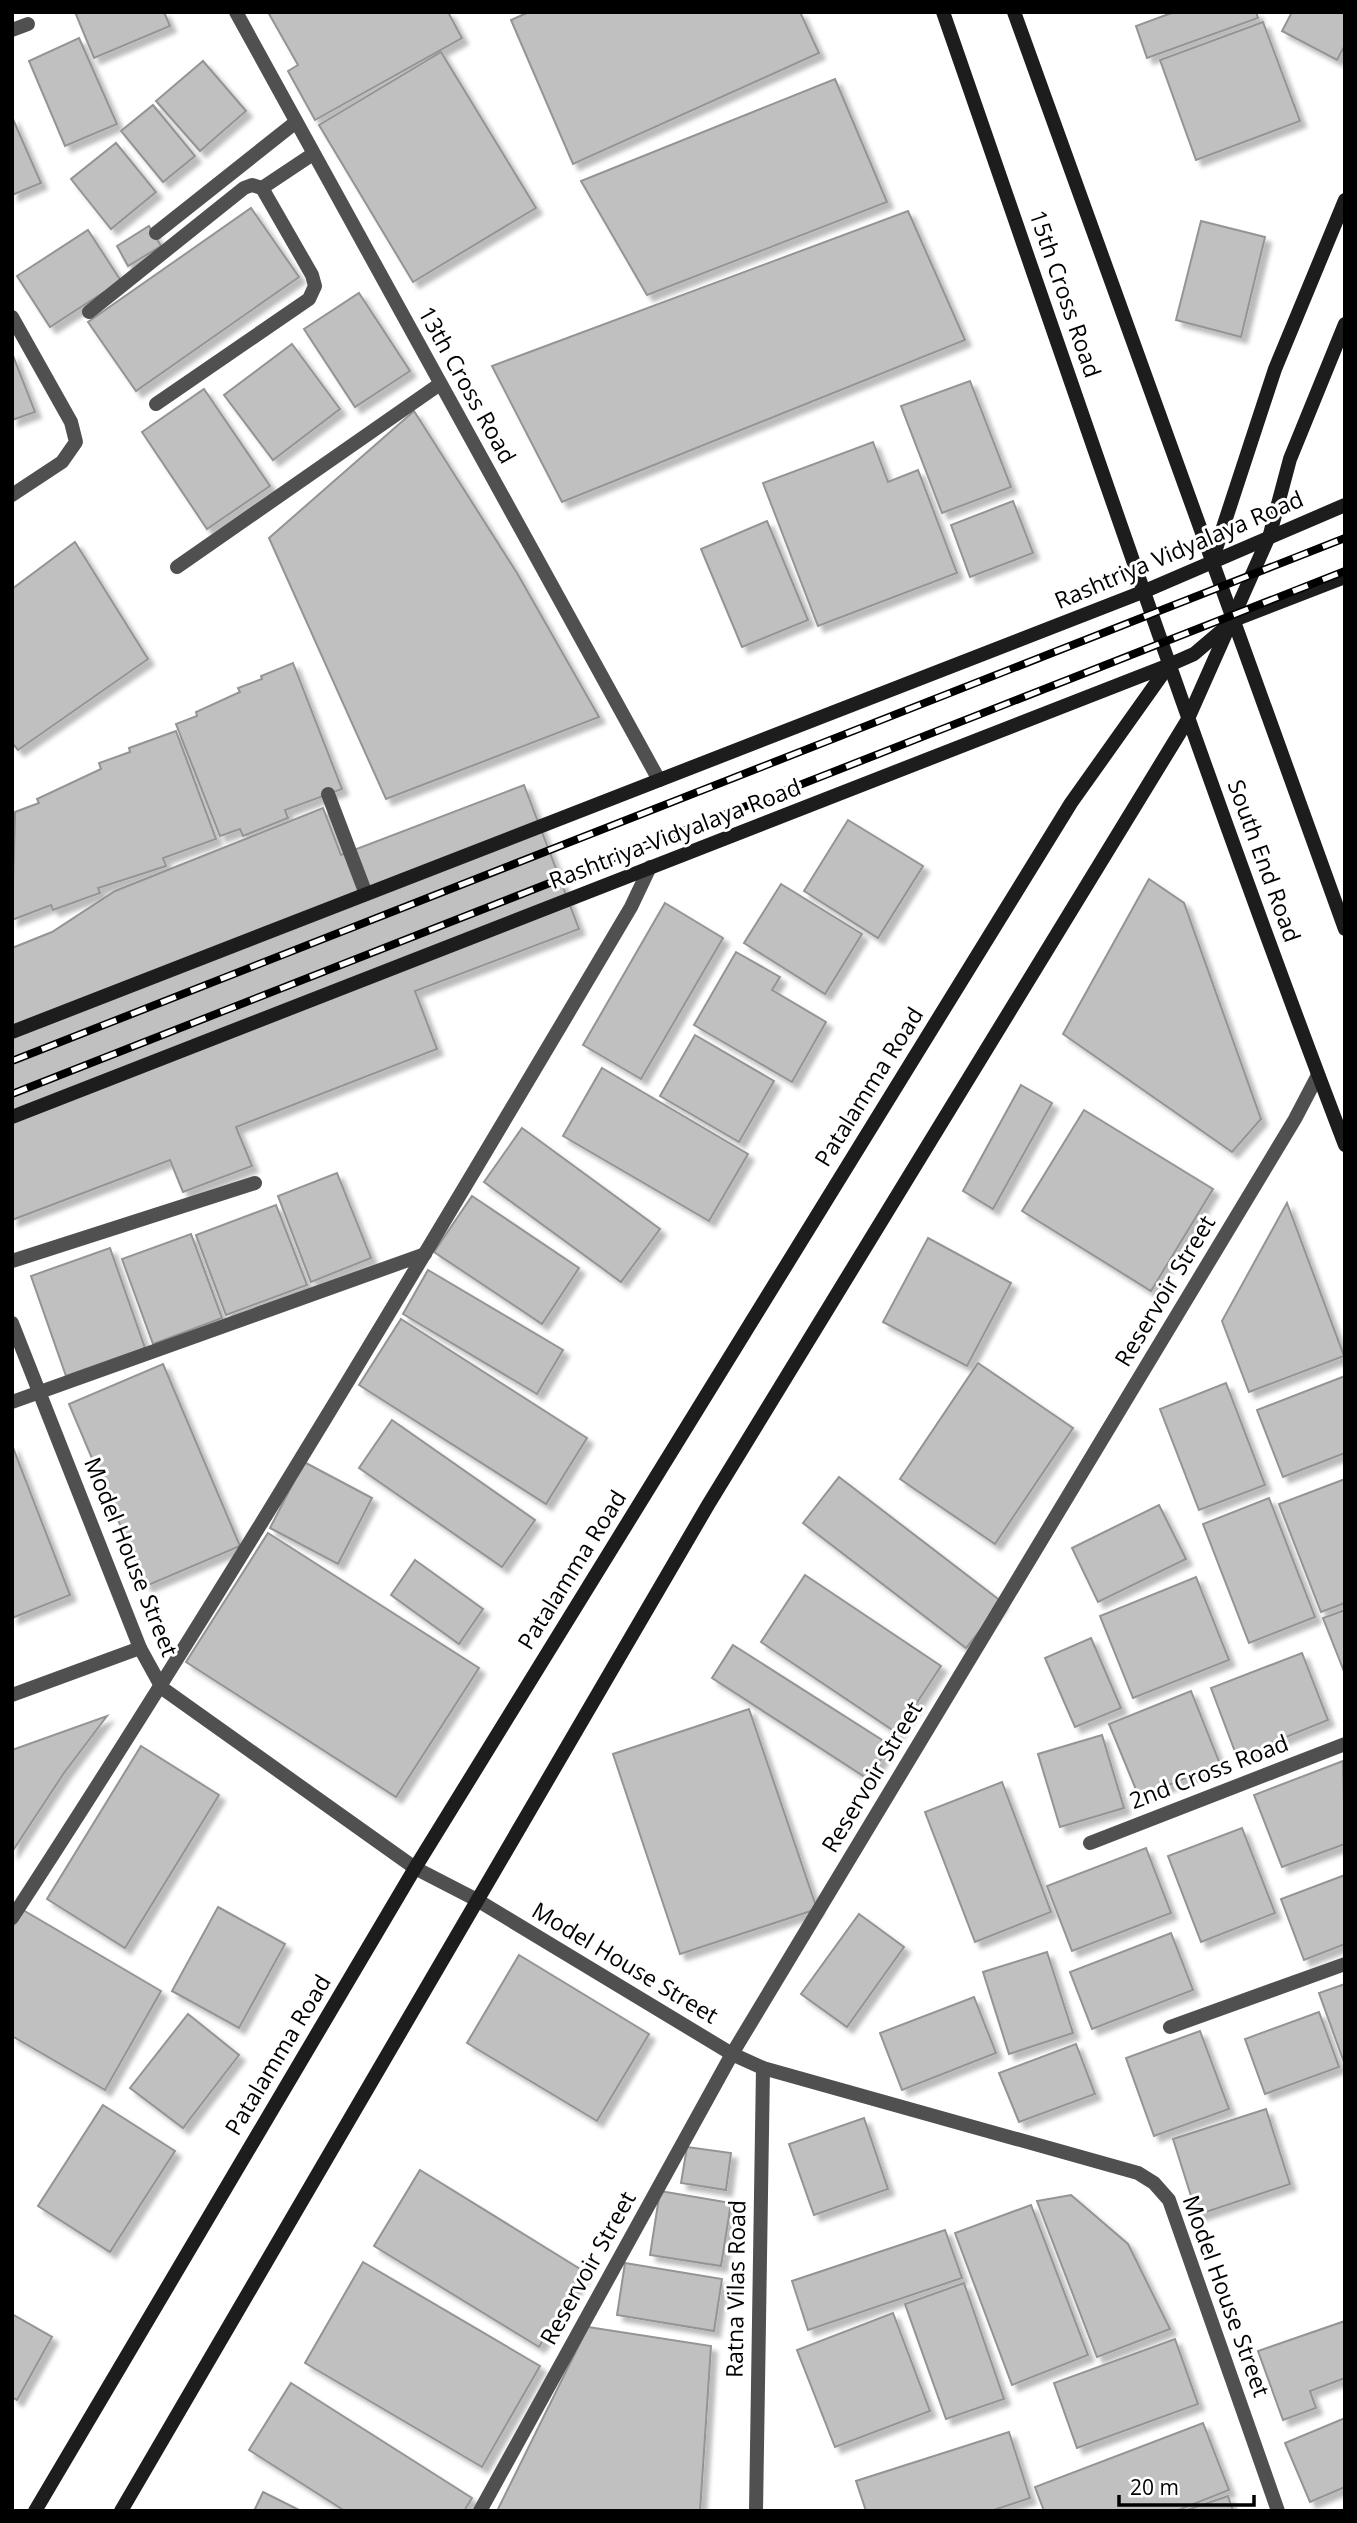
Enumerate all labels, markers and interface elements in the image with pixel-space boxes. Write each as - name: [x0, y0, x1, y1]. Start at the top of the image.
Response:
- street label: 15th Cross Road: [1022, 206, 1110, 382]
- street label: 13th Cross Road: [411, 300, 524, 469]
- street label: Rashtriya Vidyalaya Road: [1049, 482, 1308, 616]
- street label: Rashtriya Vidyalaya Road: [544, 770, 805, 896]
- street label: South End Road: [1221, 775, 1309, 946]
- street label: Patalamma Road: [806, 1001, 930, 1172]
- street label: Reservoir Street: [1106, 1209, 1222, 1372]
- street label: Model House Street: [77, 1452, 187, 1661]
- street label: Patalamma Road: [509, 1484, 633, 1655]
- street label: Reservoir Street: [813, 1695, 929, 1858]
- street label: 2nd Cross Road: [1125, 1726, 1293, 1816]
- street label: Model House Street: [526, 1894, 725, 2031]
- street label: Patalamma Road: [216, 1968, 338, 2141]
- street label: Reservoir Street: [532, 2185, 643, 2350]
- street label: Model House Street: [1176, 2190, 1278, 2401]
- street label: Ratna Vilas Road: [717, 2200, 753, 2378]
- scale bar: [1119, 2464, 1254, 2508]
- text: 20 m: [1130, 2473, 1179, 2501]

